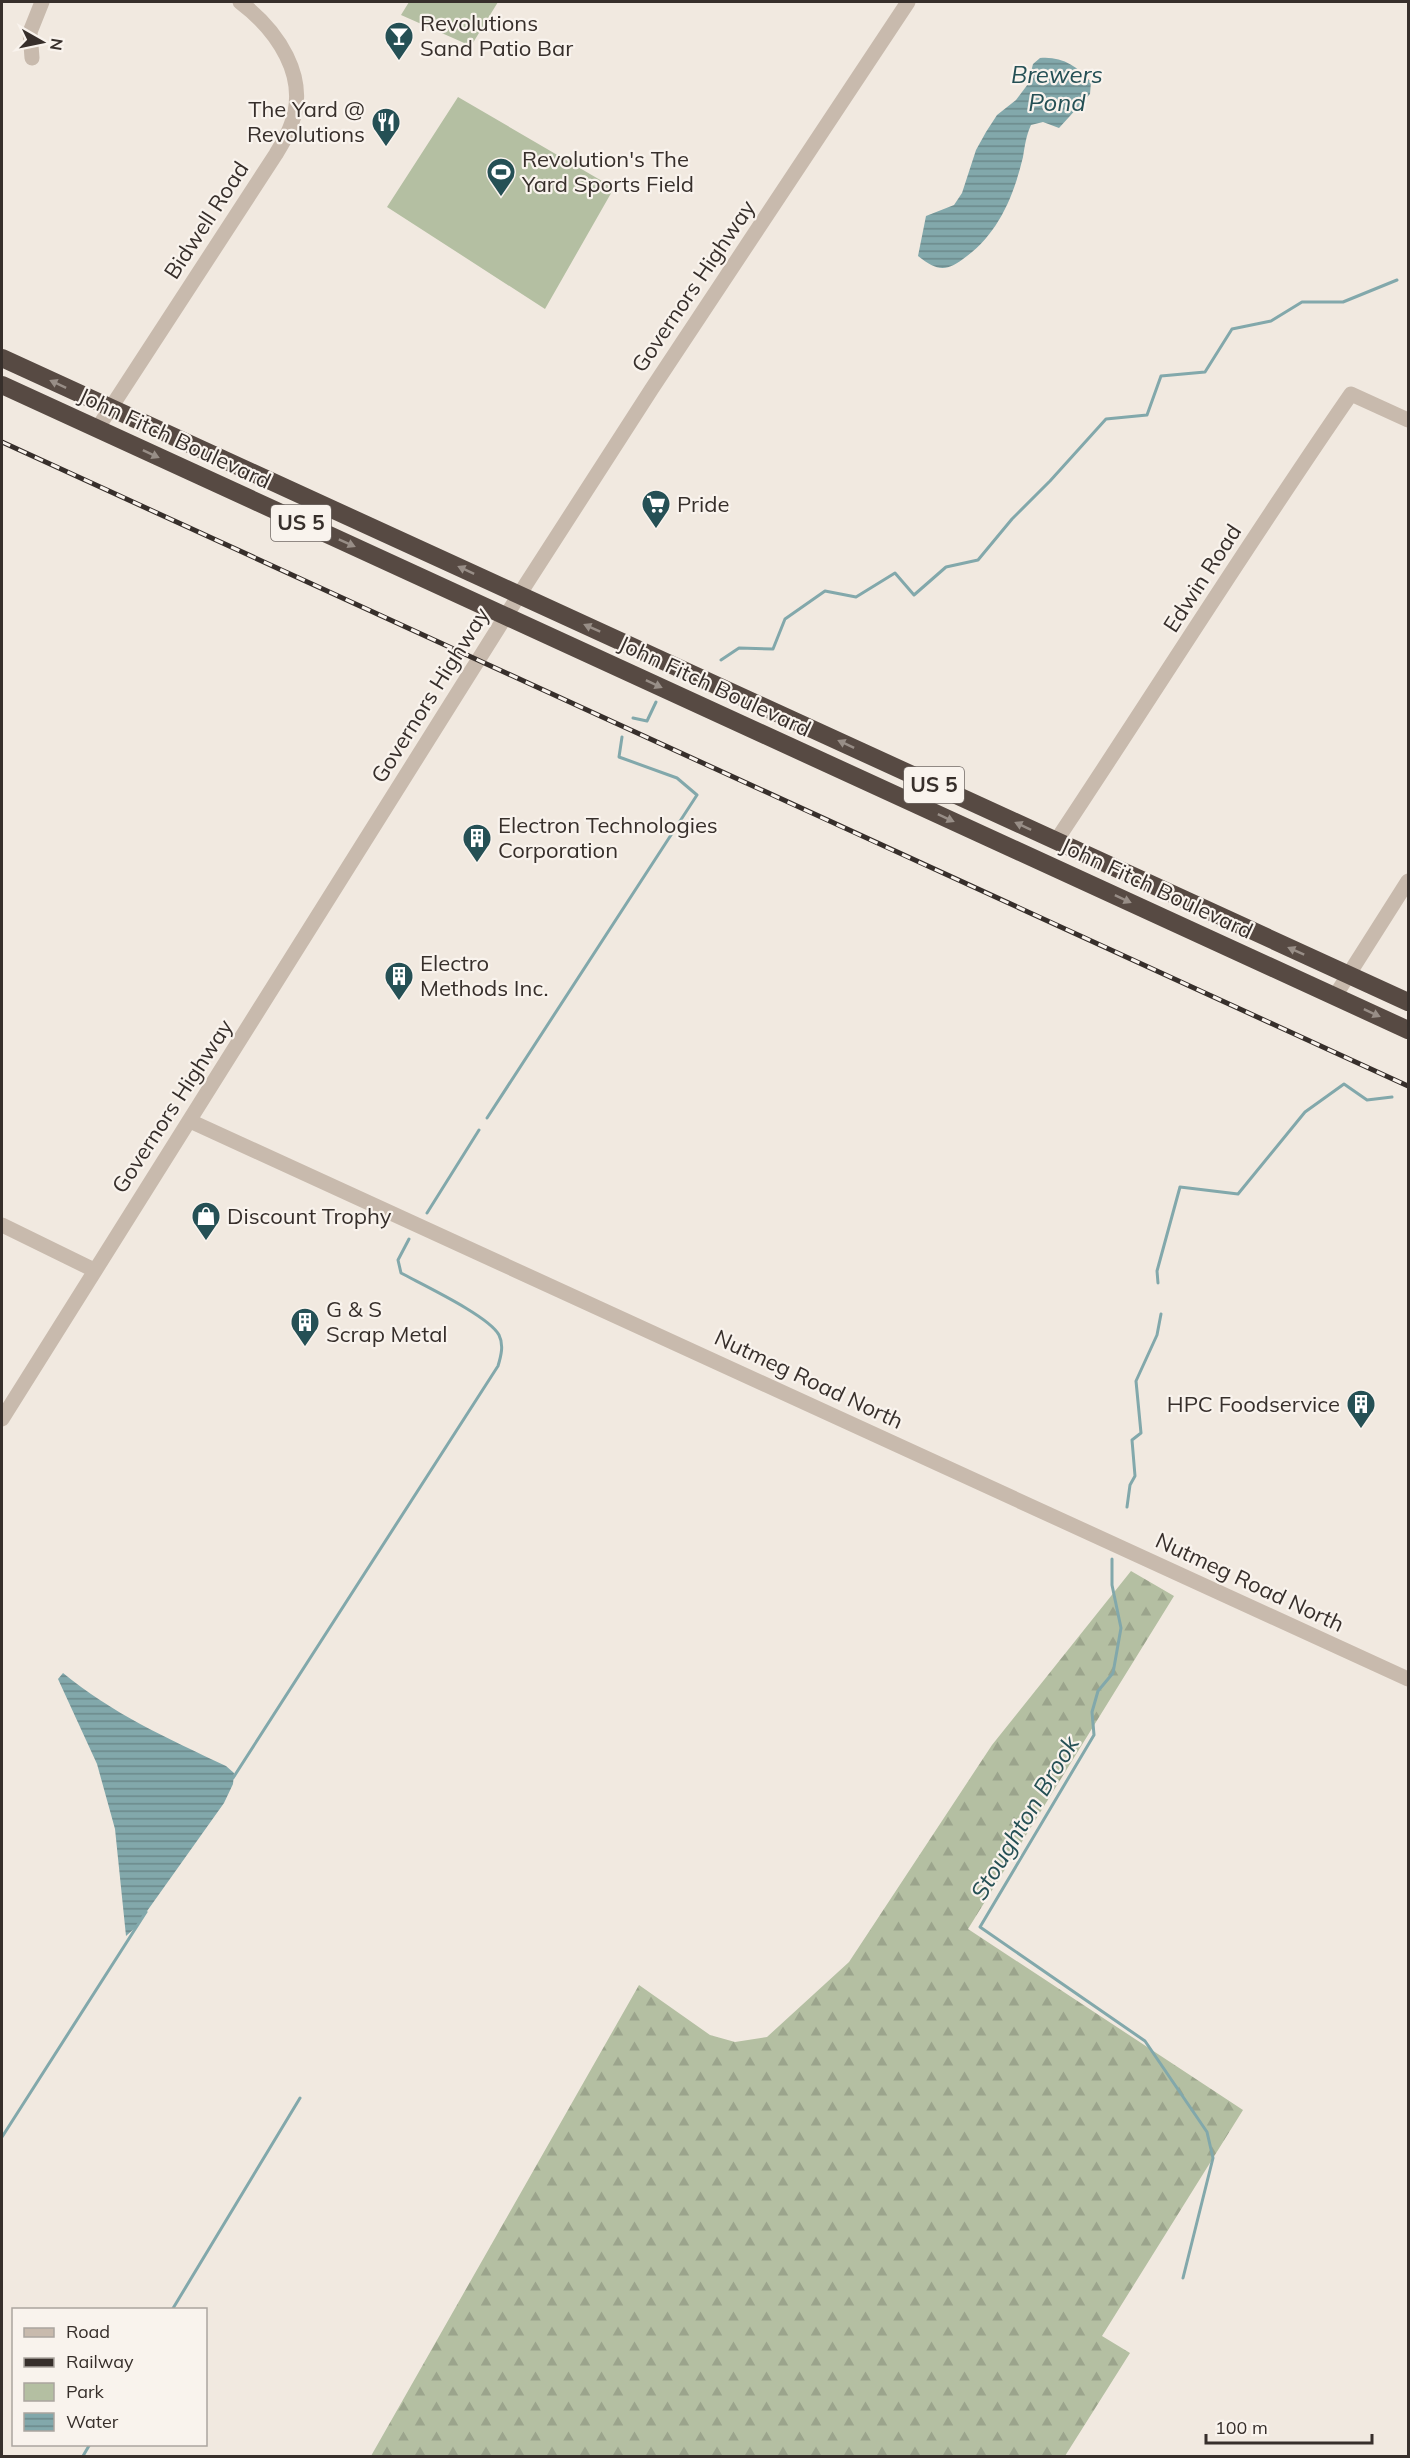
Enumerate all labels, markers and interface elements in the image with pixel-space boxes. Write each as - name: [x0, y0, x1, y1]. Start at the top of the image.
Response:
- place label: Revolutions Sand Patio Bar: [420, 9, 573, 62]
- north arrow: [12, 12, 72, 72]
- bar icon: Revolutions Sand Patio Bar: [383, 20, 415, 62]
- text: N: [46, 37, 68, 52]
- water label: Brewers Pond: [1011, 59, 1103, 117]
- place label: The Yard @ Revolutions: [247, 95, 365, 148]
- restaurant icon: The Yard @ Revolutions: [370, 106, 402, 148]
- place label: Revolution's The Yard Sports Field: [521, 145, 694, 198]
- street label: Bidwell Road: [158, 156, 254, 284]
- sports icon: Revolution's The Yard Sports Field: [485, 156, 517, 198]
- street label: Governors Highway: [625, 194, 761, 377]
- one-way arrow: [48, 379, 66, 389]
- street label: John Fitch Boulevard: [74, 381, 276, 495]
- one-way arrow: [142, 449, 159, 458]
- supermarket icon: Pride: [640, 488, 672, 530]
- place label: Pride: [677, 490, 730, 518]
- road number: US 5: [271, 505, 331, 541]
- street label: Edwin Road: [1157, 519, 1247, 637]
- one-way arrow: [338, 539, 356, 549]
- one-way arrow: [457, 566, 474, 575]
- street label: Governors Highway: [365, 602, 495, 788]
- one-way arrow: [583, 623, 601, 632]
- street label: John Fitch Boulevard: [614, 629, 816, 743]
- one-way arrow: [646, 679, 664, 689]
- one-way arrow: [837, 740, 854, 749]
- road number: US 5: [904, 767, 964, 803]
- place label: Electron Technologies Corporation: [498, 811, 718, 864]
- one-way arrow: [937, 813, 955, 823]
- one-way arrow: [1014, 821, 1031, 830]
- building icon: Electron Technologies Corporation: [461, 822, 493, 864]
- street label: John Fitch Boulevard: [1056, 831, 1258, 945]
- one-way arrow: [1114, 895, 1132, 905]
- one-way arrow: [1287, 946, 1304, 955]
- place label: Electro Methods Inc.: [420, 949, 549, 1002]
- building icon: Electro Methods Inc.: [383, 960, 415, 1002]
- one-way arrow: [1363, 1008, 1381, 1018]
- street label: Governors Highway: [105, 1014, 239, 1198]
- shop icon: Discount Trophy: [190, 1200, 222, 1242]
- place label: Discount Trophy: [227, 1202, 392, 1230]
- place label: G & S Scrap Metal: [326, 1295, 448, 1348]
- building icon: G & S Scrap Metal: [289, 1306, 321, 1348]
- street label: Nutmeg Road North: [710, 1323, 908, 1435]
- building icon: HPC Foodservice: [1345, 1388, 1377, 1430]
- place label: HPC Foodservice: [1167, 1390, 1340, 1418]
- street label: Nutmeg Road North: [1151, 1526, 1349, 1638]
- water label: Stoughton Brook: [963, 1729, 1085, 1905]
- legend: [12, 2308, 207, 2446]
- text: Road: [66, 2320, 110, 2343]
- text: Railway: [66, 2350, 134, 2373]
- text: Park: [66, 2380, 105, 2403]
- scale bar: [1206, 2407, 1372, 2445]
- text: Water: [66, 2410, 119, 2433]
- text: 100 m: [1215, 2416, 1268, 2439]

